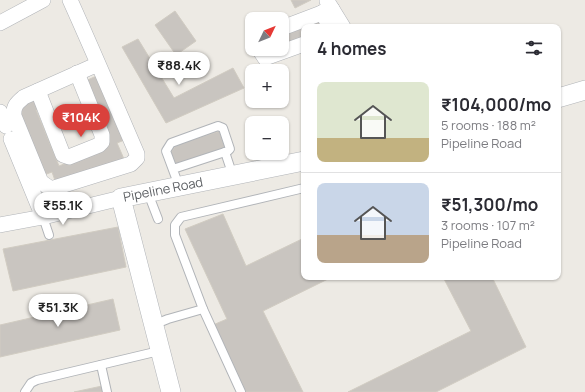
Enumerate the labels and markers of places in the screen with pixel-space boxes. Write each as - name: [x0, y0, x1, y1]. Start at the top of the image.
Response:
- pin: ₹88.4K: [146, 52, 212, 86]
- pin: ₹104K: [53, 104, 109, 138]
- pin: ₹55.1K: [30, 192, 96, 226]
- pin: ₹51.3K: [25, 294, 91, 328]

